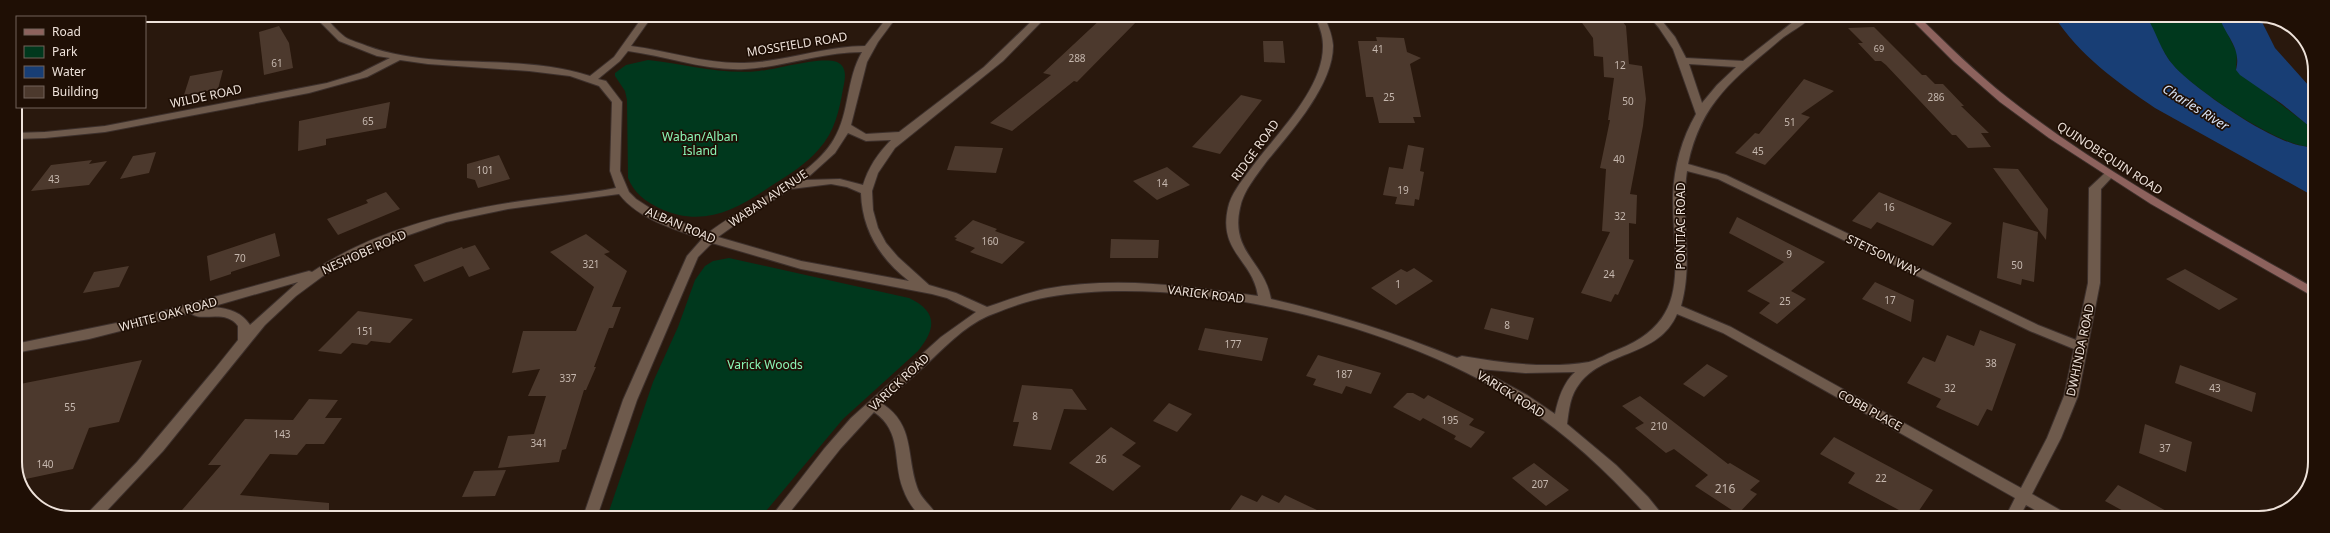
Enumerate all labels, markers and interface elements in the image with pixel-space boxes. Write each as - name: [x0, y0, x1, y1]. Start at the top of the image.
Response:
- legend: [16, 16, 146, 108]
- text: Road: [52, 23, 81, 40]
- street label: MOSSFIELD ROAD: [745, 28, 849, 60]
- house number: 41: [1372, 42, 1384, 56]
- house number: 69: [1874, 42, 1884, 55]
- text: Park: [52, 43, 78, 60]
- house number: 288: [1068, 51, 1086, 65]
- house number: 61: [271, 56, 283, 70]
- house number: 12: [1614, 58, 1626, 72]
- text: Water: [52, 63, 86, 80]
- water label: Charles River: [2159, 79, 2233, 135]
- street label: WILDE ROAD: [168, 80, 244, 112]
- text: Building: [52, 83, 99, 100]
- house number: 25: [1383, 90, 1395, 104]
- house number: 286: [1927, 90, 1945, 104]
- house number: 50: [1622, 94, 1634, 108]
- house number: 65: [362, 114, 374, 128]
- house number: 51: [1784, 115, 1796, 129]
- street label: RIDGE ROAD: [1227, 116, 1283, 184]
- street label: QUINOBEQUIN ROAD: [2054, 117, 2166, 199]
- park label: Waban/Alban Island: [662, 128, 738, 159]
- house number: 45: [1752, 144, 1764, 158]
- house number: 40: [1613, 152, 1625, 166]
- house number: 101: [476, 163, 494, 177]
- street label: WABAN AVENUE: [725, 165, 811, 231]
- house number: 43: [48, 172, 60, 186]
- house number: 14: [1156, 176, 1168, 190]
- street label: PONTIAC ROAD: [1672, 182, 1689, 270]
- house number: 19: [1397, 183, 1409, 197]
- house number: 16: [1883, 200, 1895, 214]
- street label: ALBAN ROAD: [643, 203, 719, 248]
- house number: 32: [1614, 209, 1626, 223]
- street label: NESHOBE ROAD: [319, 226, 409, 278]
- street label: STETSON WAY: [1844, 230, 1923, 280]
- house number: 160: [981, 234, 999, 248]
- house number: 9: [1786, 247, 1792, 261]
- house number: 70: [234, 251, 246, 265]
- house number: 321: [582, 257, 600, 271]
- house number: 50: [2011, 258, 2023, 272]
- house number: 24: [1603, 267, 1615, 281]
- house number: 1: [1395, 277, 1401, 291]
- street label: VARICK ROAD: [1167, 281, 1246, 307]
- street label: WHITE OAK ROAD: [117, 293, 219, 335]
- house number: 17: [1884, 293, 1896, 307]
- house number: 25: [1779, 294, 1791, 308]
- street label: DWHINDA ROAD: [2062, 302, 2098, 398]
- house number: 8: [1504, 318, 1510, 332]
- house number: 151: [356, 324, 374, 338]
- house number: 177: [1224, 337, 1242, 351]
- street label: VARICK ROAD: [865, 349, 933, 415]
- park label: Varick Woods: [727, 356, 803, 373]
- house number: 38: [1985, 356, 1997, 370]
- street label: VARICK ROAD: [1474, 366, 1548, 422]
- house number: 187: [1335, 367, 1353, 381]
- house number: 337: [559, 371, 577, 385]
- house number: 32: [1944, 381, 1956, 395]
- house number: 43: [2209, 381, 2221, 395]
- street label: COBB PLACE: [1835, 385, 1905, 435]
- house number: 55: [64, 400, 76, 414]
- house number: 8: [1032, 409, 1038, 423]
- house number: 195: [1441, 413, 1459, 427]
- house number: 210: [1650, 419, 1668, 433]
- house number: 143: [273, 427, 291, 441]
- house number: 341: [530, 436, 548, 450]
- house number: 37: [2159, 441, 2171, 455]
- house number: 26: [1095, 452, 1107, 466]
- house number: 140: [36, 457, 54, 471]
- house number: 22: [1875, 471, 1887, 485]
- house number: 207: [1531, 477, 1549, 491]
- house number: 216: [1715, 480, 1735, 497]

